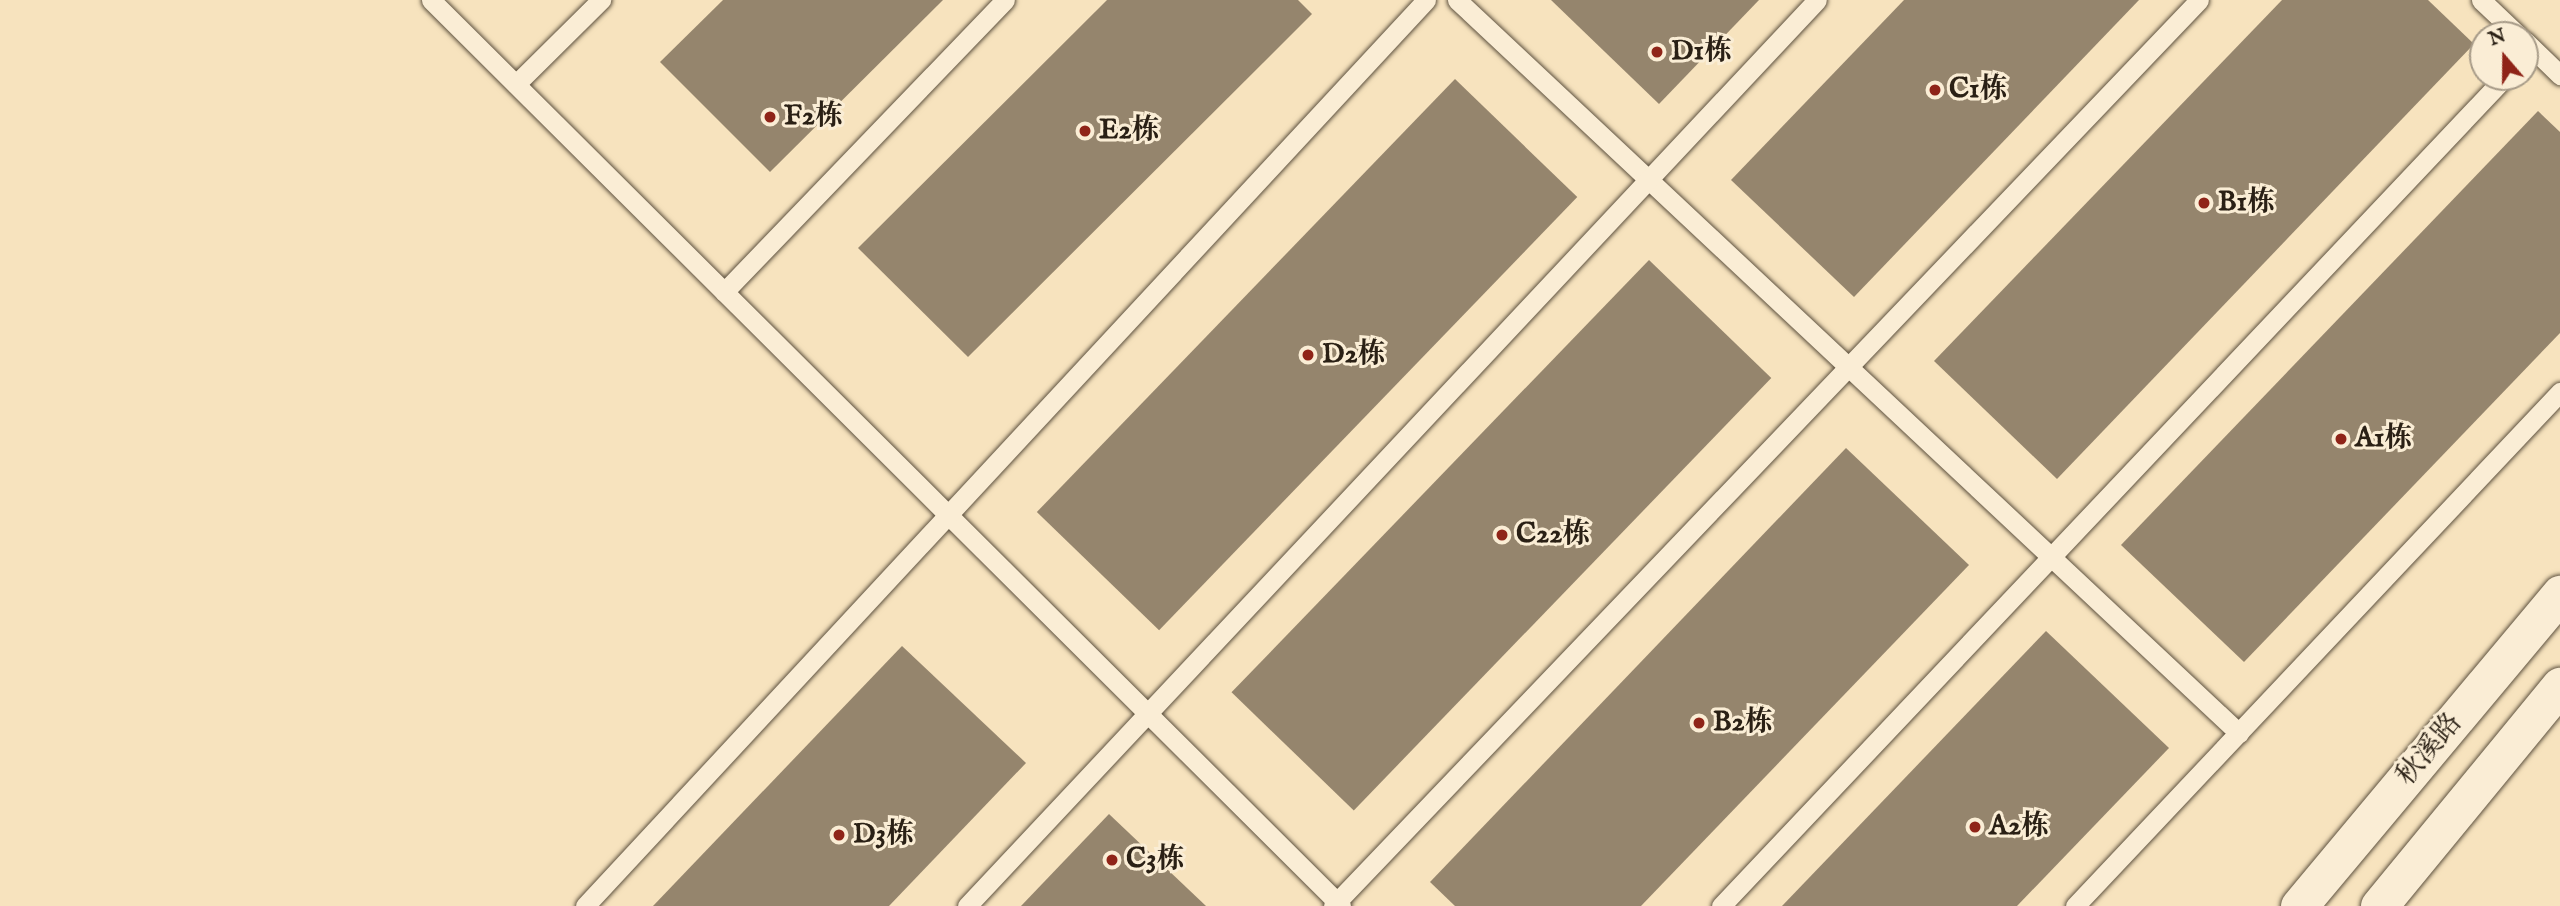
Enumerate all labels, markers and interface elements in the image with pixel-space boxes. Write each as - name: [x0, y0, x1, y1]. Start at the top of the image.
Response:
- north arrow: [2469, 21, 2539, 91]
- text: N: [2486, 24, 2509, 52]
- place label: D1栋: [1671, 35, 1732, 69]
- marker: D1栋: [1649, 44, 1665, 60]
- place label: C1栋: [1949, 73, 2007, 107]
- marker: C1栋: [1927, 82, 1943, 98]
- place label: F2栋: [784, 100, 843, 134]
- marker: F2栋: [762, 109, 778, 125]
- place label: E2栋: [1099, 114, 1160, 148]
- marker: E2栋: [1077, 123, 1093, 139]
- place label: B1栋: [2218, 186, 2275, 220]
- marker: B1栋: [2196, 195, 2212, 211]
- place label: D2栋: [1322, 338, 1386, 372]
- marker: D2栋: [1300, 347, 1316, 363]
- place label: A1栋: [2355, 422, 2412, 456]
- marker: A1栋: [2333, 431, 2349, 447]
- place label: C22栋: [1516, 518, 1590, 552]
- marker: C22栋: [1494, 527, 1510, 543]
- place label: B2栋: [1713, 706, 1773, 740]
- street label: 秋溪路: [2390, 707, 2470, 793]
- marker: B2栋: [1691, 715, 1707, 731]
- place label: A2栋: [1989, 810, 2049, 844]
- place label: D3栋: [853, 818, 914, 852]
- marker: A2栋: [1967, 819, 1983, 835]
- marker: D3栋: [831, 827, 847, 843]
- place label: C3栋: [1126, 843, 1184, 877]
- marker: C3栋: [1104, 852, 1120, 868]

